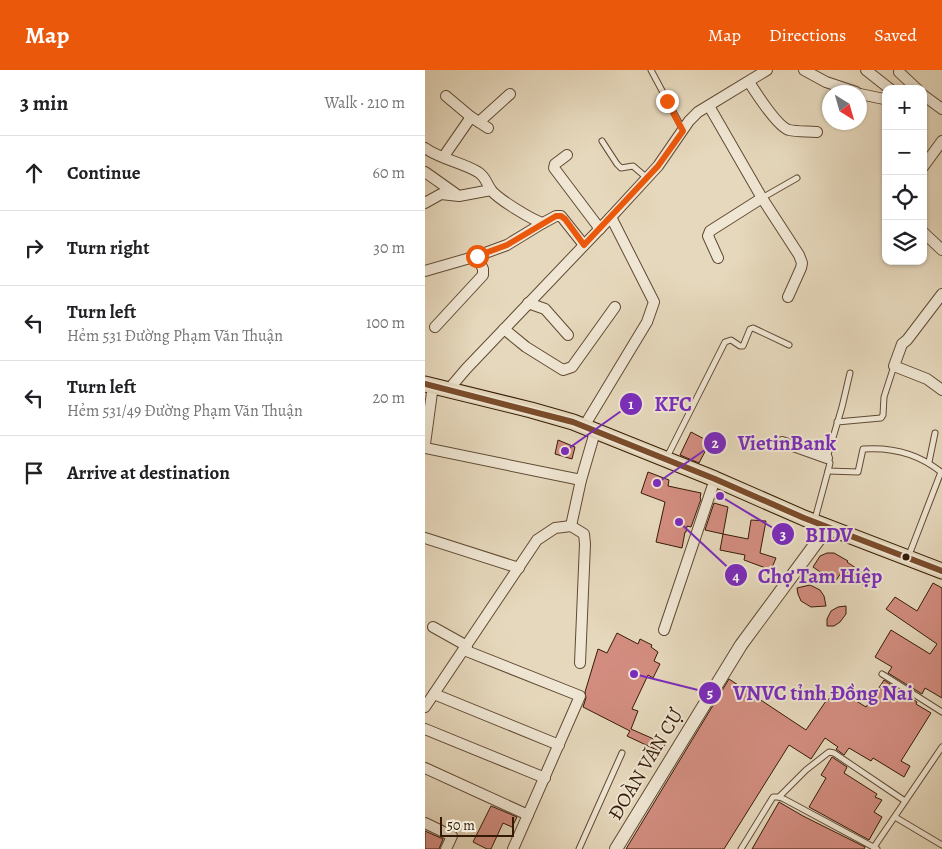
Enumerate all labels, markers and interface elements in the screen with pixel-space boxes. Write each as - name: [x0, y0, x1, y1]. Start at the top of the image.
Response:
- text: Map: [25, 19, 69, 51]
- text: Map: [708, 23, 741, 47]
- text: Directions: [769, 23, 846, 47]
- text: Saved: [874, 23, 917, 47]
- north arrow: [822, 85, 867, 130]
- map controls: [882, 85, 927, 265]
- button: +: [882, 85, 927, 130]
- text: 3 min: [20, 89, 68, 117]
- route end: [656, 90, 679, 113]
- text: Walk · 210 m: [324, 92, 405, 114]
- button: −: [882, 130, 927, 175]
- icon: ahead: [20, 159, 48, 187]
- text: Continue: [67, 160, 141, 186]
- text: 60 m: [373, 162, 405, 184]
- button: locate: [882, 175, 927, 220]
- button: layers: [882, 220, 927, 265]
- icon: right: [20, 234, 48, 262]
- text: Turn right: [67, 235, 149, 261]
- text: 30 m: [373, 237, 405, 259]
- route start: [466, 245, 489, 268]
- text: Turn left: [67, 299, 136, 325]
- icon: left: [20, 309, 48, 337]
- text: 100 m: [366, 312, 405, 334]
- text: Hẻm 531 Đường Phạm Văn Thuận: [67, 325, 283, 347]
- text: Turn left: [67, 374, 136, 400]
- icon: left: [20, 384, 48, 412]
- callout: KFC: [619, 386, 701, 422]
- text: 20 m: [372, 387, 405, 409]
- text: KFC: [654, 390, 692, 418]
- text: 1: [628, 394, 634, 414]
- text: Hẻm 531/49 Đường Phạm Văn Thuận: [67, 400, 303, 422]
- callout: VietinBank: [703, 425, 846, 461]
- text: VietinBank: [737, 429, 836, 457]
- text: 2: [711, 433, 719, 453]
- icon: arrive: [20, 459, 48, 487]
- text: Arrive at destination: [67, 460, 230, 486]
- callout: BIDV: [770, 516, 863, 552]
- text: BIDV: [805, 521, 854, 549]
- text: 3: [780, 525, 786, 545]
- unlabelled marker: [901, 552, 911, 562]
- callout: Chợ Tam Hiệp: [723, 557, 893, 593]
- text: Chợ Tam Hiệp: [758, 562, 882, 590]
- text: 4: [732, 566, 740, 586]
- callout: VNVC tỉnh Đồng Nai: [697, 675, 923, 711]
- text: VNVC tỉnh Đồng Nai: [732, 679, 913, 707]
- text: 5: [707, 683, 713, 703]
- street label: ĐOÀN VĂN CỰ: [602, 703, 689, 825]
- scale bar: [440, 814, 514, 837]
- text: 50 m: [447, 816, 475, 835]

